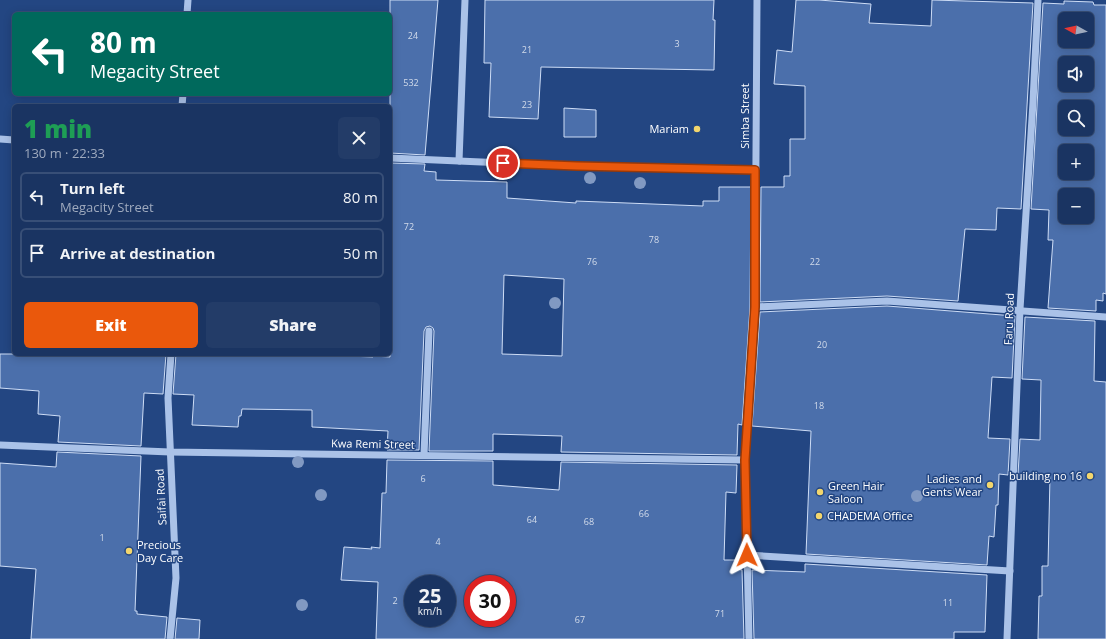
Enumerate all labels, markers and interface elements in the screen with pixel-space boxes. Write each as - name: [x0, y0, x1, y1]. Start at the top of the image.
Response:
- north arrow: [1058, 12, 1094, 48]
- map controls: [1058, 12, 1094, 224]
- text: 80 m: [90, 23, 157, 61]
- icon: left: [24, 28, 76, 80]
- house number: 24: [408, 29, 418, 42]
- house number: 3: [674, 37, 680, 50]
- house number: 21: [522, 43, 532, 56]
- button: sound: [1058, 56, 1094, 92]
- text: Megacity Street: [90, 59, 220, 83]
- house number: 532: [403, 76, 419, 89]
- street label: Simba Street: [737, 83, 752, 149]
- house number: 23: [522, 98, 532, 111]
- button: search: [1058, 100, 1094, 136]
- text: 1 min: [24, 112, 92, 145]
- button: close: [338, 117, 380, 159]
- place label: Mariam: [649, 121, 689, 136]
- marker: Mariam: [692, 124, 702, 134]
- text: 130 m · 22:33: [24, 144, 105, 162]
- button: +: [1058, 144, 1094, 180]
- pin: [486, 146, 520, 180]
- icon: arrive: [492, 152, 514, 174]
- text: Turn left: [60, 178, 125, 198]
- icon: left: [26, 186, 48, 208]
- text: 80 m: [343, 187, 378, 207]
- button: −: [1058, 188, 1094, 224]
- text: Megacity Street: [60, 198, 154, 216]
- house number: 72: [404, 220, 414, 233]
- house number: 78: [649, 233, 659, 246]
- icon: arrive: [26, 242, 48, 264]
- text: Arrive at destination: [60, 243, 215, 263]
- text: 50 m: [343, 243, 378, 263]
- house number: 76: [587, 255, 597, 268]
- house number: 22: [810, 255, 820, 268]
- street label: Faru Road: [1000, 293, 1017, 345]
- button: Exit: [24, 302, 198, 348]
- button: Share: [206, 302, 380, 348]
- house number: 20: [817, 338, 827, 351]
- house number: 18: [814, 399, 824, 412]
- street label: Kwa Remi Street: [331, 435, 415, 452]
- street label: Saifai Road: [152, 468, 169, 526]
- place label: building no 16: [1009, 468, 1082, 483]
- place label: Ladies and Gents Wear: [922, 471, 982, 499]
- marker: building no 16: [1085, 471, 1095, 481]
- house number: 6: [420, 472, 426, 485]
- place label: Green Hair Saloon: [828, 478, 884, 506]
- marker: Ladies and Gents Wear: [985, 480, 995, 490]
- marker: Green Hair Saloon: [815, 487, 825, 497]
- house number: 66: [639, 507, 649, 520]
- place label: CHADEMA Office: [827, 508, 913, 523]
- marker: CHADEMA Office: [814, 511, 824, 521]
- house number: 64: [527, 513, 537, 526]
- house number: 68: [584, 515, 594, 528]
- house number: 1: [99, 531, 105, 544]
- position arrow: [726, 534, 768, 576]
- house number: 4: [435, 535, 441, 548]
- place label: Precious Day Care: [137, 537, 183, 565]
- marker: Precious Day Care: [124, 546, 134, 556]
- speed limit sign: 30: [464, 575, 516, 627]
- text: 25: [419, 582, 441, 609]
- house number: 2: [392, 594, 398, 607]
- house number: 11: [943, 596, 953, 609]
- text: km/h: [418, 604, 442, 618]
- house number: 71: [715, 607, 725, 620]
- house number: 67: [575, 613, 585, 626]

